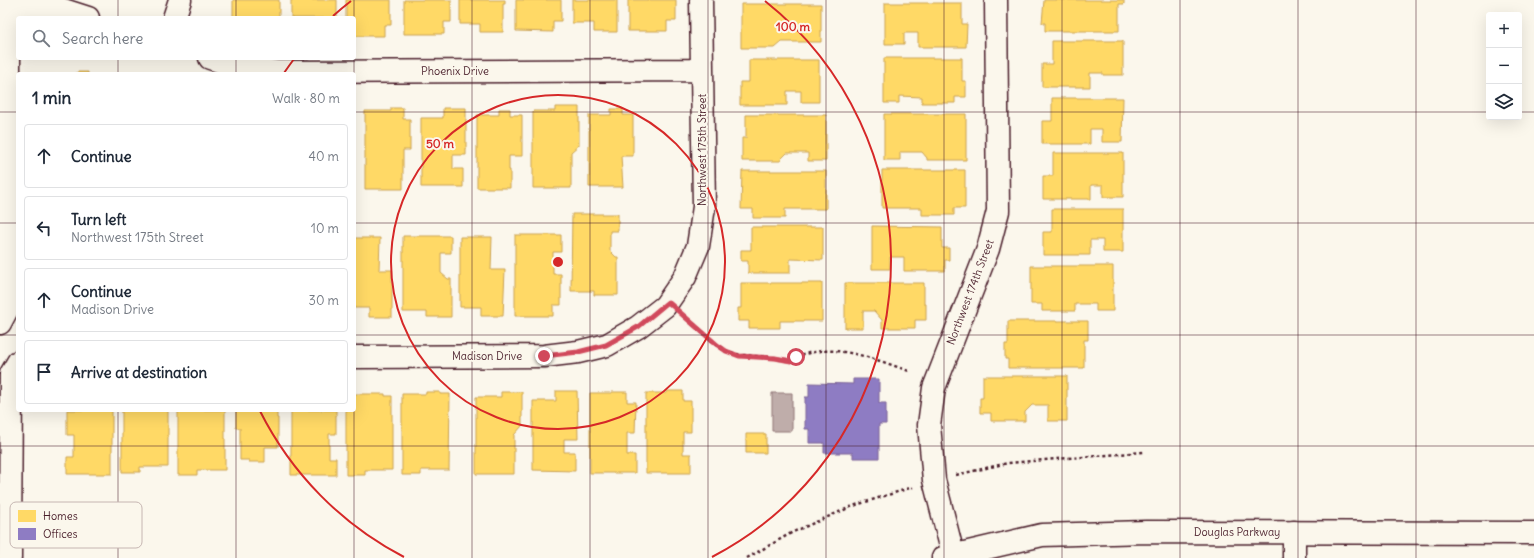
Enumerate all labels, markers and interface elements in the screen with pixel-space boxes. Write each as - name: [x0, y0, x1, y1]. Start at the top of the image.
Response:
- map controls: [1486, 12, 1522, 120]
- button: +: [1486, 12, 1522, 48]
- search box: [16, 16, 356, 60]
- text: 100 m: [776, 19, 810, 34]
- icon: search: [30, 27, 52, 49]
- text: Search here: [62, 29, 143, 48]
- button: −: [1486, 48, 1522, 84]
- street label: Phoenix Drive: [421, 64, 489, 78]
- button: layers: [1486, 84, 1522, 120]
- text: 1 min: [32, 87, 71, 109]
- text: Walk · 80 m: [272, 90, 340, 107]
- street label: Northwest 175th Street: [695, 94, 709, 206]
- text: 50 m: [426, 136, 455, 151]
- icon: ahead: [33, 145, 55, 167]
- text: Continue: [71, 147, 132, 166]
- text: 40 m: [308, 148, 339, 165]
- text: Turn left: [71, 210, 126, 229]
- icon: left: [33, 217, 55, 239]
- text: 10 m: [311, 220, 339, 237]
- text: Northwest 175th Street: [71, 229, 204, 246]
- street label: Northwest 174th Street: [943, 237, 997, 347]
- centre of rings: [551, 255, 565, 269]
- text: Continue: [71, 282, 132, 301]
- icon: ahead: [33, 289, 55, 311]
- text: 30 m: [309, 292, 339, 309]
- text: Madison Drive: [71, 301, 154, 318]
- route end: [535, 347, 553, 365]
- route start: [787, 348, 805, 366]
- street label: Madison Drive: [452, 349, 522, 363]
- icon: arrive: [33, 361, 55, 383]
- text: Arrive at destination: [71, 363, 207, 382]
- legend: [10, 502, 142, 548]
- text: Homes: [43, 509, 78, 523]
- street label: Douglas Parkway: [1194, 525, 1280, 539]
- text: Offices: [43, 527, 78, 541]

